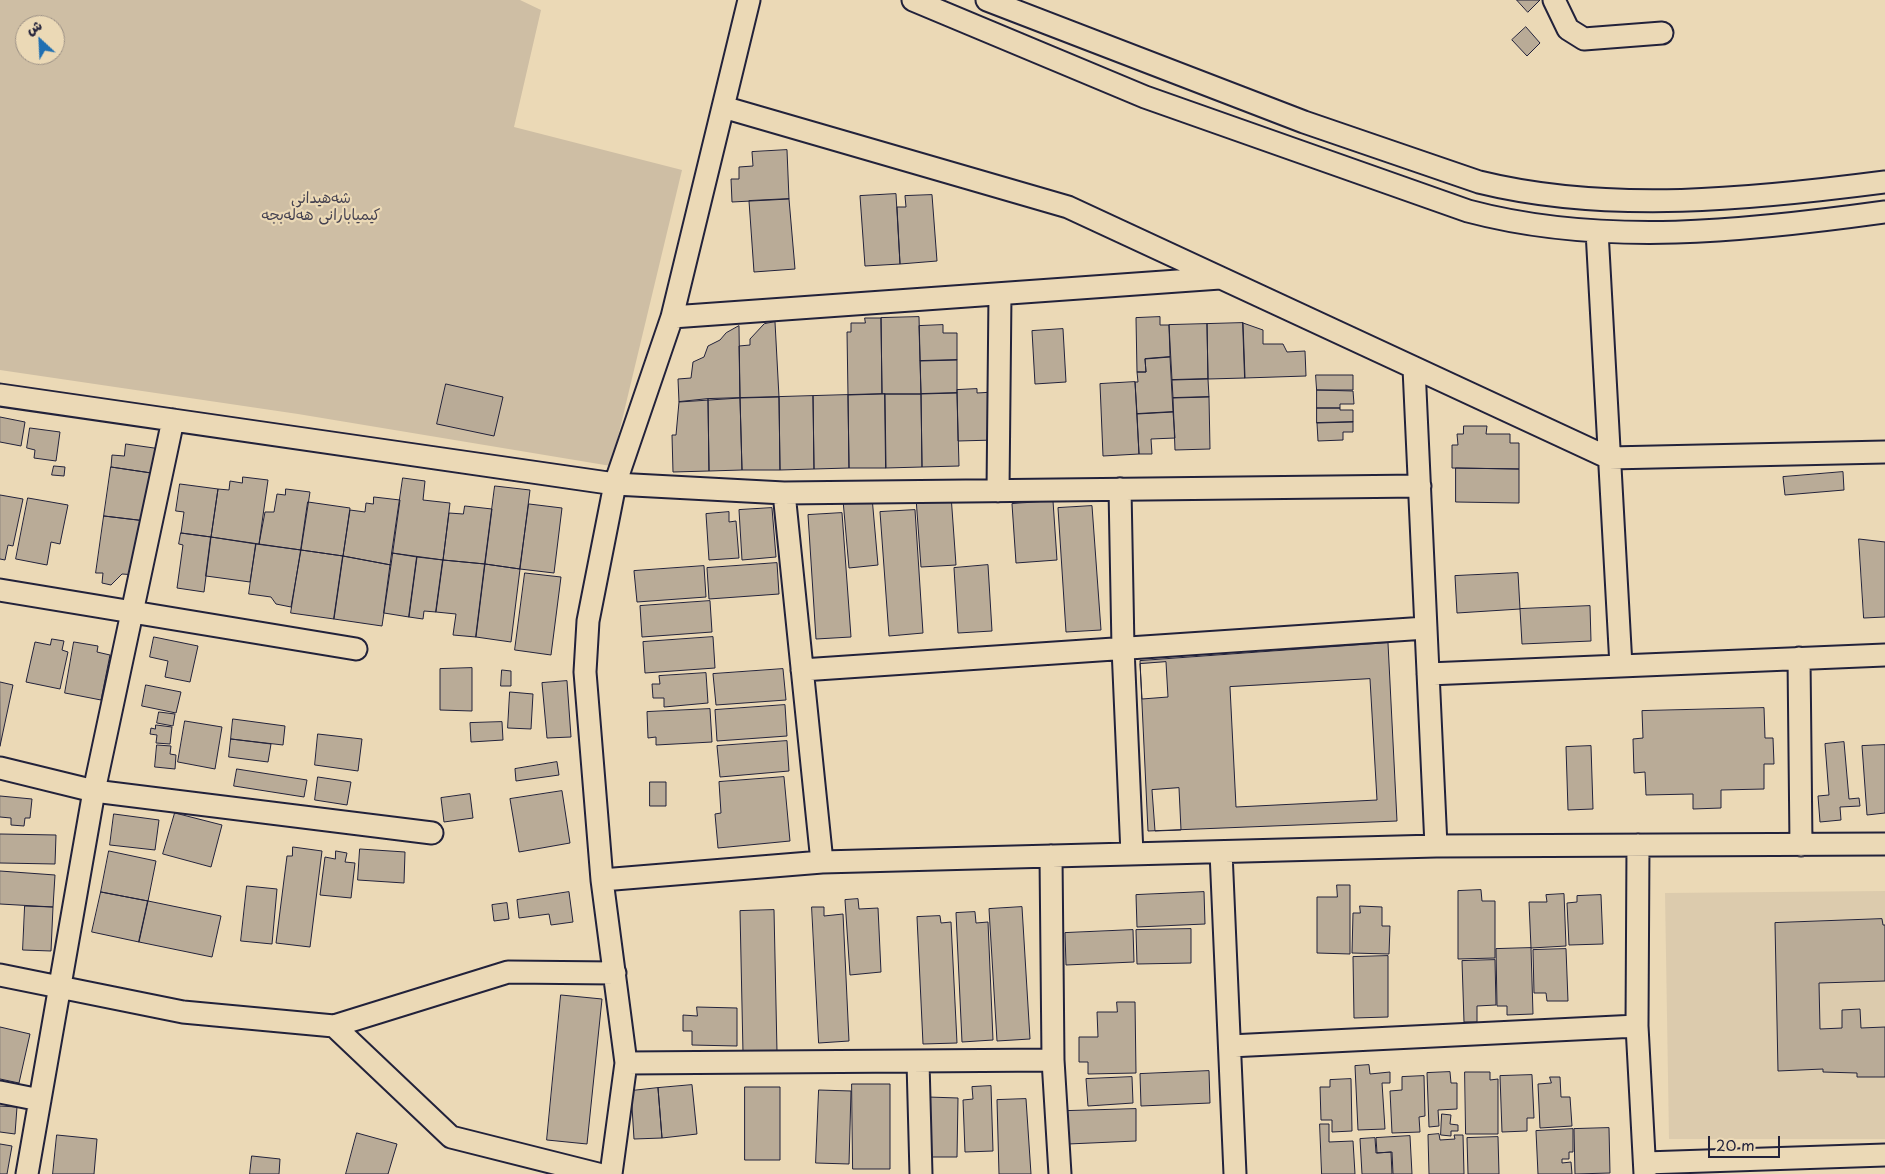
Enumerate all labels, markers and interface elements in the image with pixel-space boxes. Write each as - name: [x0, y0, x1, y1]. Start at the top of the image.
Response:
- text: ش: [22, 14, 45, 40]
- north arrow: [15, 15, 65, 65]
- park label: شەھیدانی کیمیابارانی ھەلەبجە: [262, 190, 380, 225]
- scale bar: [1710, 1126, 1782, 1158]
- text: 20 m: [1716, 1133, 1755, 1156]

